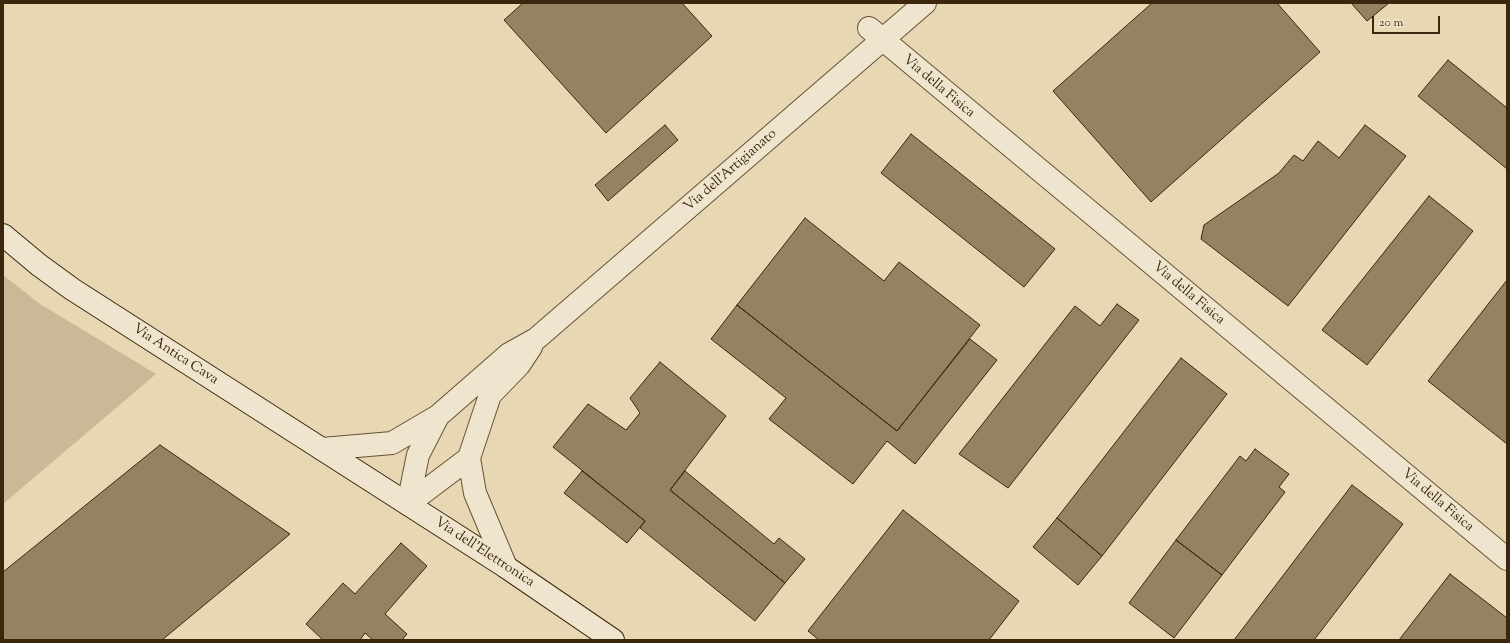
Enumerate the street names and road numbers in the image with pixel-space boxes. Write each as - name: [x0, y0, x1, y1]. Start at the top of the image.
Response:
- street label: Via della Fisica: [898, 52, 978, 122]
- street label: Via dell'Artigianato: [681, 126, 781, 216]
- street label: Via della Fisica: [1148, 259, 1228, 329]
- street label: Via Antica Cava: [129, 321, 221, 389]
- street label: Via della Fisica: [1397, 466, 1477, 536]
- street label: Via dell'Elettronica: [431, 514, 537, 592]

